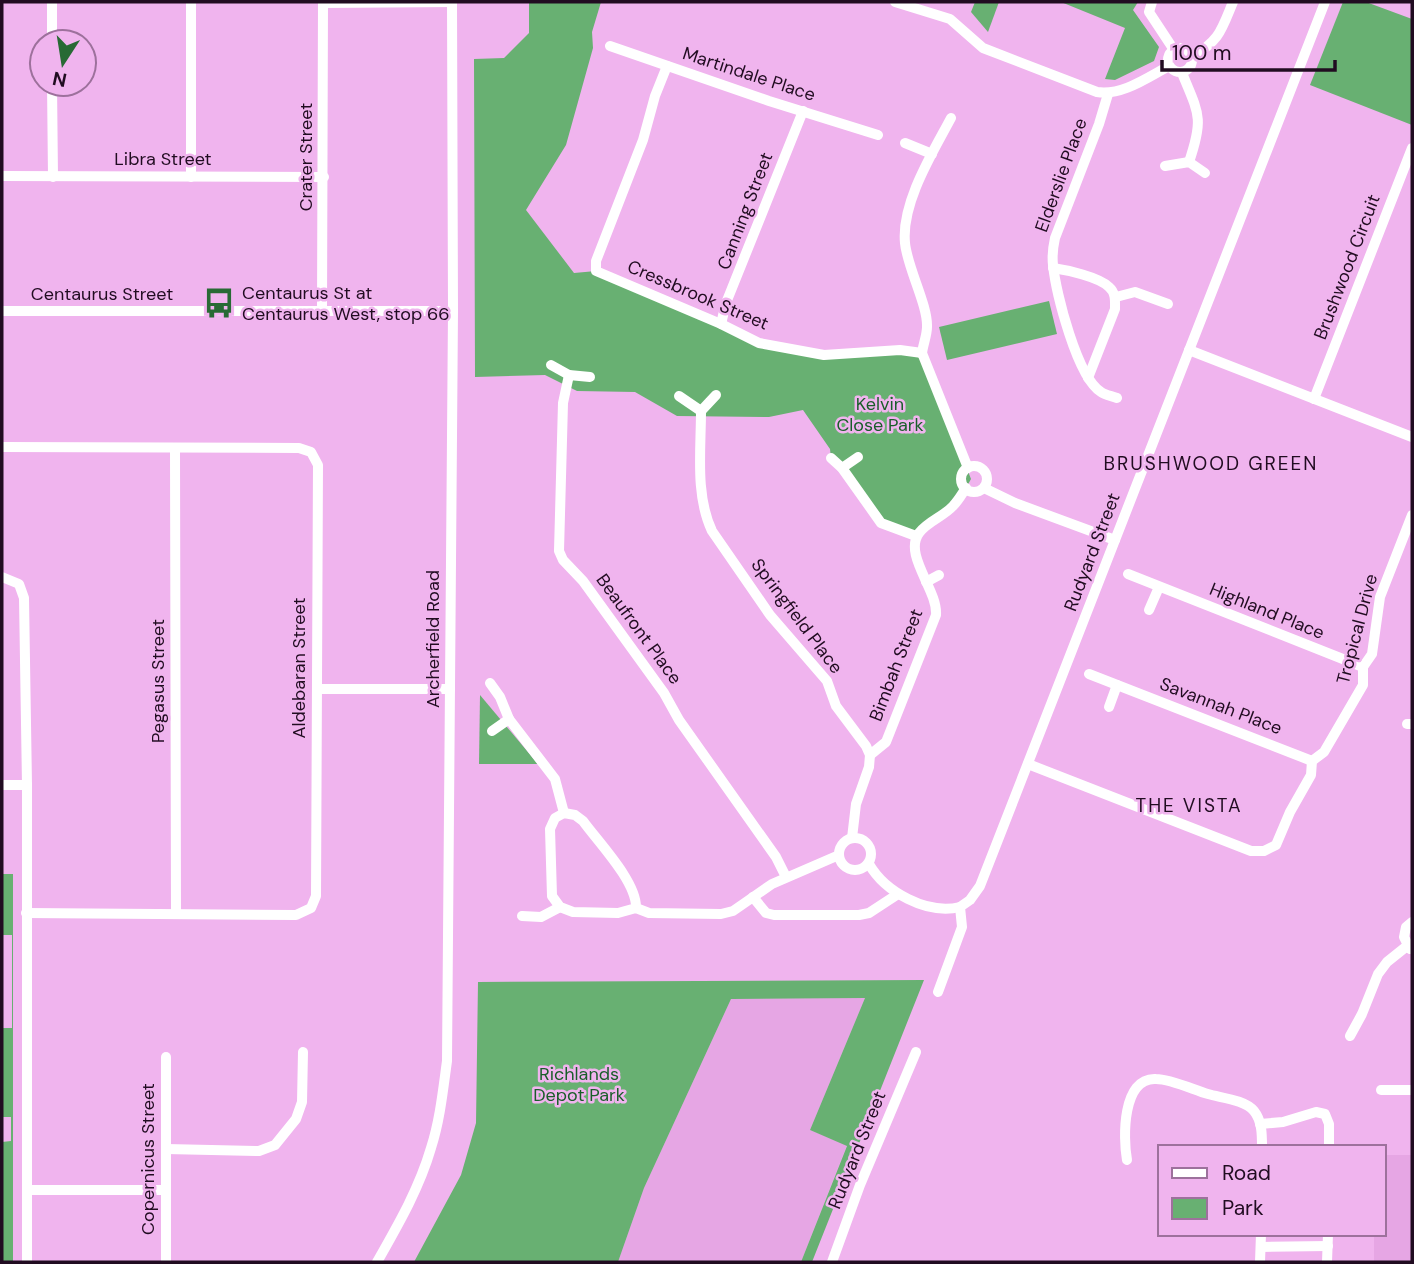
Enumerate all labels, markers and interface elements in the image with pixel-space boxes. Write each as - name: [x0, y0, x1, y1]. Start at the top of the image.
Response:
- north arrow: [28, 28, 98, 98]
- scale bar: [1162, 28, 1335, 72]
- text: 100 m: [1172, 39, 1232, 67]
- street label: Martindale Place: [680, 41, 818, 107]
- text: N: [50, 65, 69, 93]
- street label: Crater Street: [294, 103, 318, 211]
- street label: Elderslie Place: [1029, 115, 1093, 235]
- street label: Libra Street: [114, 147, 212, 171]
- street label: Canning Street: [712, 149, 778, 273]
- street label: Brushwood Circuit: [1308, 191, 1386, 343]
- street label: Cressbrook Street: [624, 254, 772, 336]
- place label: Centaurus St at Centaurus West, stop 66: [242, 281, 450, 326]
- street label: Centaurus Street: [31, 282, 173, 306]
- bus stop icon: Centaurus St at Centaurus West, stop 66: [202, 286, 236, 320]
- park label: Kelvin Close Park: [836, 392, 924, 437]
- district label: BRUSHWOOD GREEN: [1104, 451, 1318, 476]
- street label: Rudyard Street: [1058, 489, 1126, 615]
- street label: Springfield Place: [746, 554, 848, 678]
- street label: Beaufront Place: [591, 569, 687, 689]
- street label: Archerfield Road: [421, 570, 445, 708]
- street label: Tropical Drive: [1331, 571, 1383, 687]
- street label: Highland Place: [1206, 577, 1328, 645]
- street label: Aldebaran Street: [287, 597, 311, 739]
- street label: Bimbah Street: [864, 605, 928, 725]
- street label: Pegasus Street: [146, 619, 170, 743]
- street label: Savannah Place: [1156, 672, 1286, 740]
- district label: THE VISTA: [1135, 793, 1243, 818]
- park label: Richlands Depot Park: [533, 1062, 625, 1107]
- street label: Copernicus Street: [136, 1083, 160, 1235]
- street label: Rudyard Street: [822, 1088, 892, 1212]
- legend: [1158, 1145, 1386, 1236]
- text: Road: [1222, 1159, 1271, 1187]
- text: Park: [1222, 1194, 1264, 1222]

